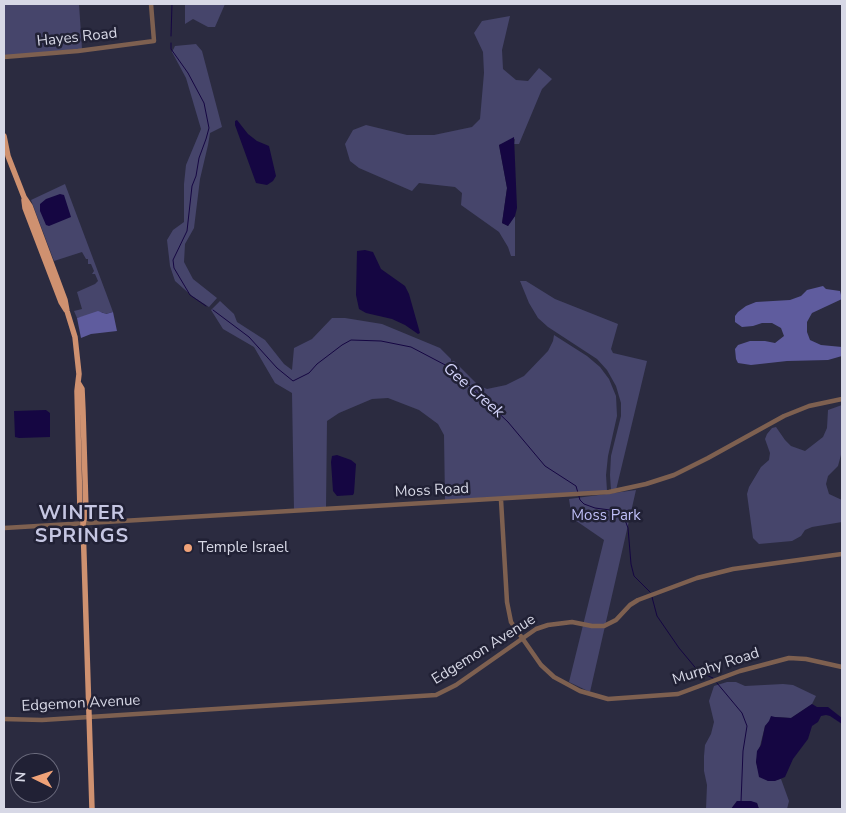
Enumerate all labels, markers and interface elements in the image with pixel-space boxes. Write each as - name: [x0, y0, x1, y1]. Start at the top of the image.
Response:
- street label: Hayes Road: [36, 25, 118, 51]
- water label: Gee Creek: [439, 359, 507, 423]
- street label: Moss Road: [394, 480, 470, 502]
- district label: WINTER SPRINGS: [34, 502, 130, 549]
- park label: Moss Park: [571, 507, 641, 525]
- place label: Temple Israel: [198, 539, 288, 557]
- marker: Temple Israel: [182, 542, 194, 554]
- street label: Edgemon Avenue: [429, 611, 539, 689]
- street label: Murphy Road: [670, 644, 762, 690]
- street label: Edgemon Avenue: [21, 692, 141, 716]
- north arrow: [10, 753, 60, 803]
- text: N: [11, 771, 30, 783]

